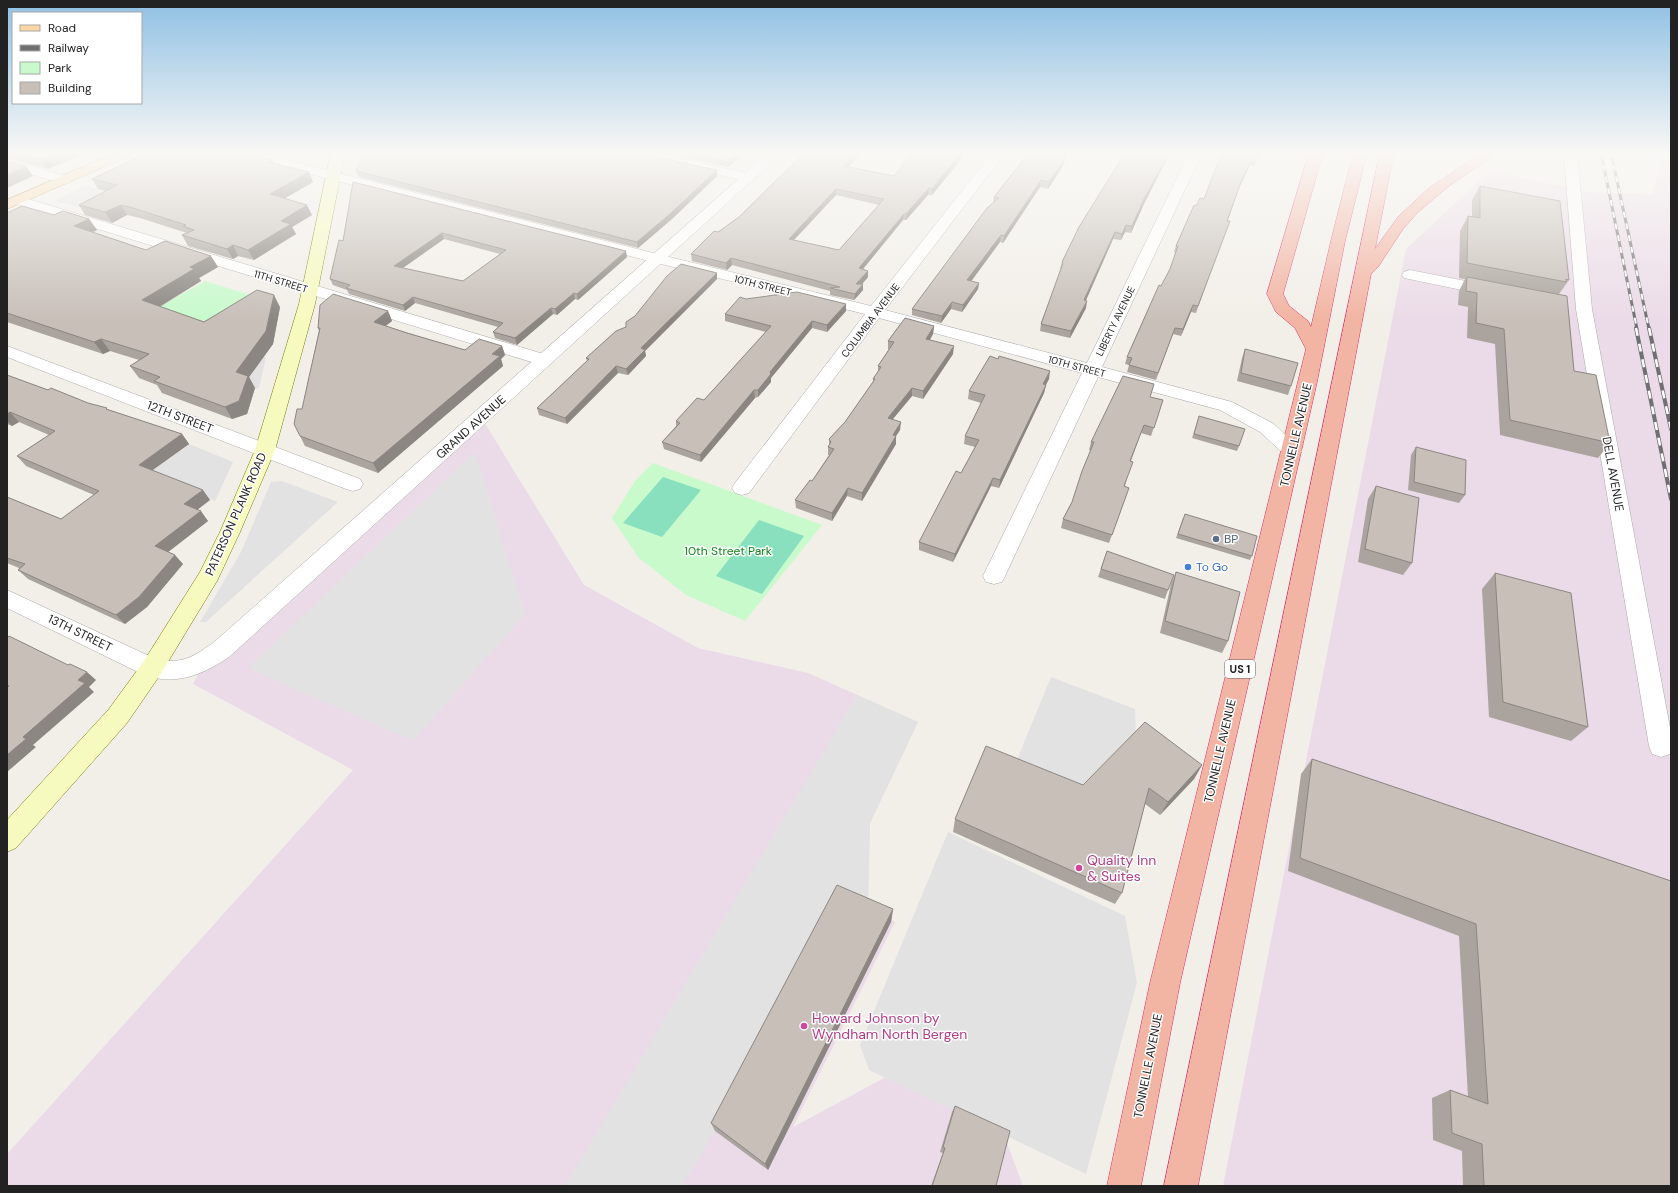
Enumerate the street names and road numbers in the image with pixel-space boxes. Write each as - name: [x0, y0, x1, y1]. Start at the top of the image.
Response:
- street label: 11TH STREET: [252, 267, 310, 296]
- street label: 10TH STREET: [733, 272, 793, 299]
- street label: COLUMBIA AVENUE: [838, 280, 903, 360]
- street label: LIBERTY AVENUE: [1093, 284, 1138, 358]
- street label: 10TH STREET: [1047, 353, 1107, 380]
- street label: TONNELLE AVENUE: [1276, 381, 1316, 489]
- street label: GRAND AVENUE: [433, 391, 509, 463]
- street label: 12TH STREET: [145, 397, 216, 437]
- street label: DELL AVENUE: [1599, 435, 1627, 513]
- street label: PATERSON PLANK ROAD: [202, 450, 270, 578]
- street label: 13TH STREET: [45, 611, 115, 656]
- road number: US 1: [1225, 660, 1255, 678]
- street label: TONNELLE AVENUE: [1200, 697, 1240, 805]
- street label: TONNELLE AVENUE: [1130, 1012, 1166, 1120]

